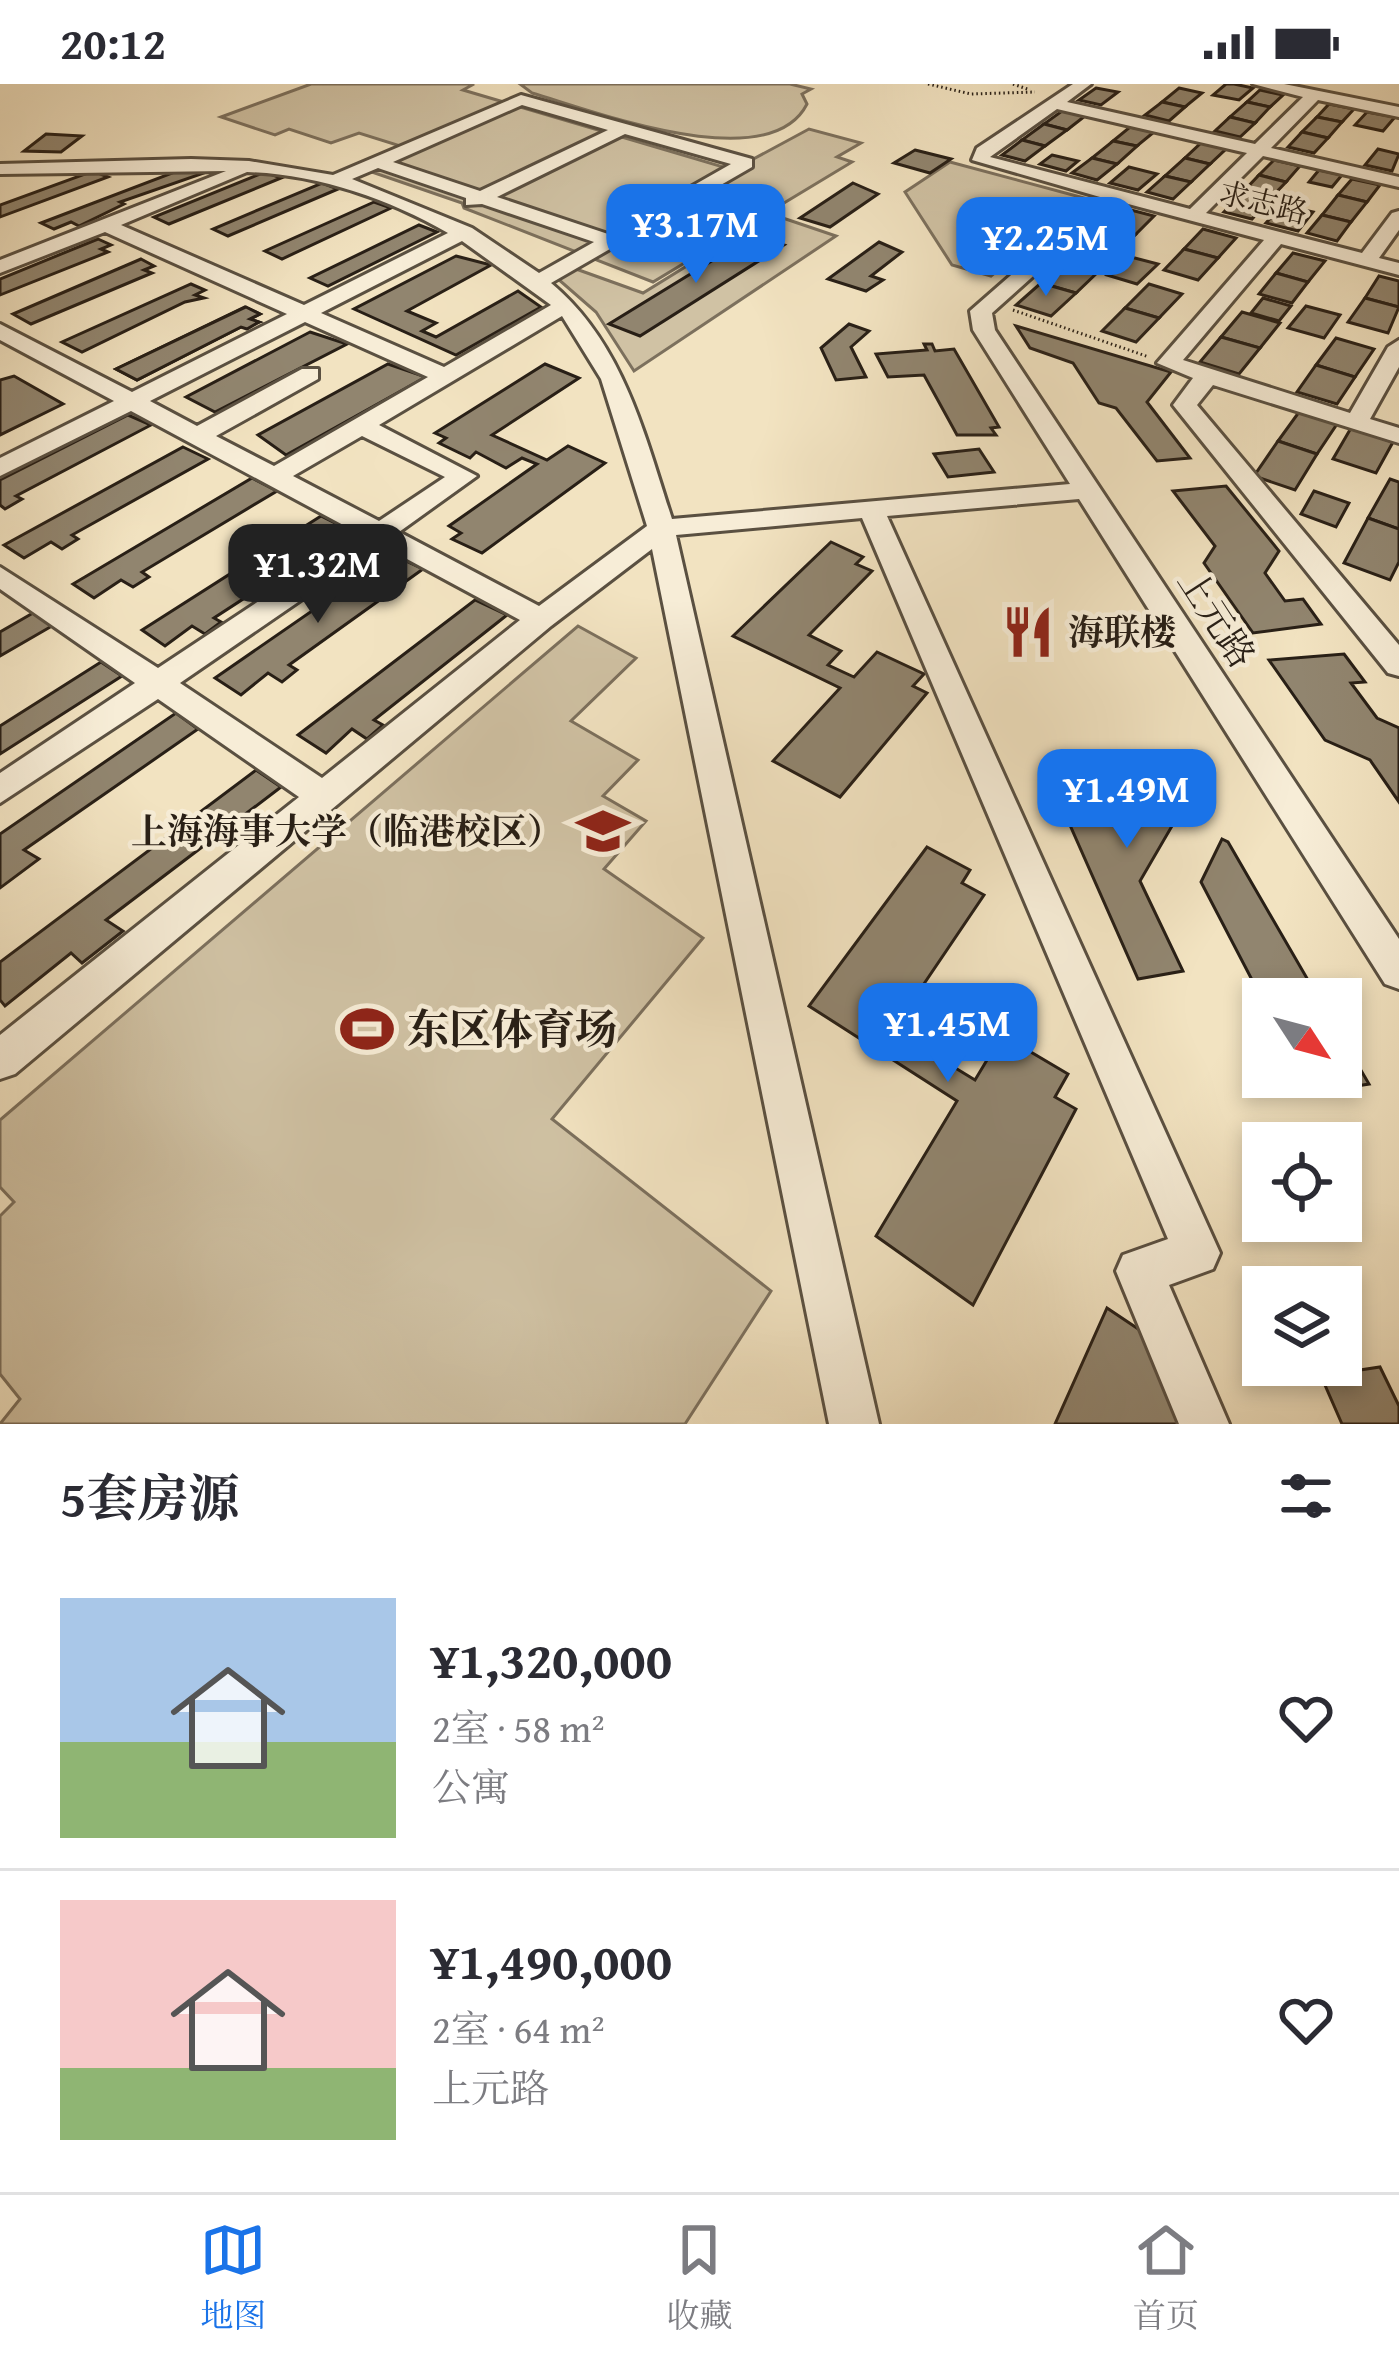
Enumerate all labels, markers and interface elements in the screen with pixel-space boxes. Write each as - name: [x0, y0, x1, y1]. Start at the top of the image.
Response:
- text: 20:12: [60, 10, 166, 75]
- street label: 求志路: [1214, 170, 1312, 234]
- pin: ¥3.17M: [598, 184, 794, 286]
- text: ¥3.17M: [633, 194, 759, 251]
- pin: ¥2.25M: [948, 197, 1144, 299]
- text: ¥2.25M: [983, 207, 1109, 264]
- pin: ¥1.32M: [220, 524, 416, 626]
- text: ¥1.32M: [255, 534, 381, 591]
- street label: 上元路: [1166, 558, 1269, 677]
- restaurant icon: 海联楼: [999, 603, 1057, 661]
- place label: 海联楼: [1068, 605, 1176, 658]
- pin: ¥1.49M: [1029, 749, 1225, 851]
- text: ¥1.49M: [1064, 759, 1190, 816]
- school or university icon: 上海海事大学（临港校区）: [574, 802, 632, 860]
- place label: 上海海事大学（临港校区）: [131, 804, 563, 857]
- north arrow: [1242, 978, 1362, 1098]
- map controls: [1242, 978, 1362, 1386]
- pin: ¥1.45M: [850, 983, 1046, 1085]
- text: ¥1.45M: [885, 993, 1011, 1050]
- place label: 东区体育场: [407, 998, 617, 1059]
- sports icon: 东区体育场: [338, 1000, 396, 1058]
- button: locate: [1242, 1122, 1362, 1242]
- button: layers: [1242, 1266, 1362, 1386]
- text: 5套房源: [60, 1460, 239, 1535]
- icon: filters: [1273, 1463, 1339, 1529]
- text: ¥1,320,000: [432, 1622, 672, 1697]
- icon: home: [156, 1646, 300, 1790]
- icon: heart: [1273, 1685, 1339, 1751]
- text: 2室 · 58 m²: [432, 1699, 605, 1756]
- text: 公寓: [432, 1758, 510, 1815]
- text: ¥1,490,000: [432, 1923, 672, 1998]
- icon: home: [156, 1948, 300, 2092]
- icon: heart: [1273, 1987, 1339, 2053]
- text: 2室 · 64 m²: [432, 2000, 605, 2057]
- text: 上元路: [432, 2059, 549, 2116]
- tab: 地图: [200, 2217, 266, 2339]
- tab: 收藏: [666, 2217, 732, 2339]
- tab: 首页: [1133, 2217, 1199, 2339]

